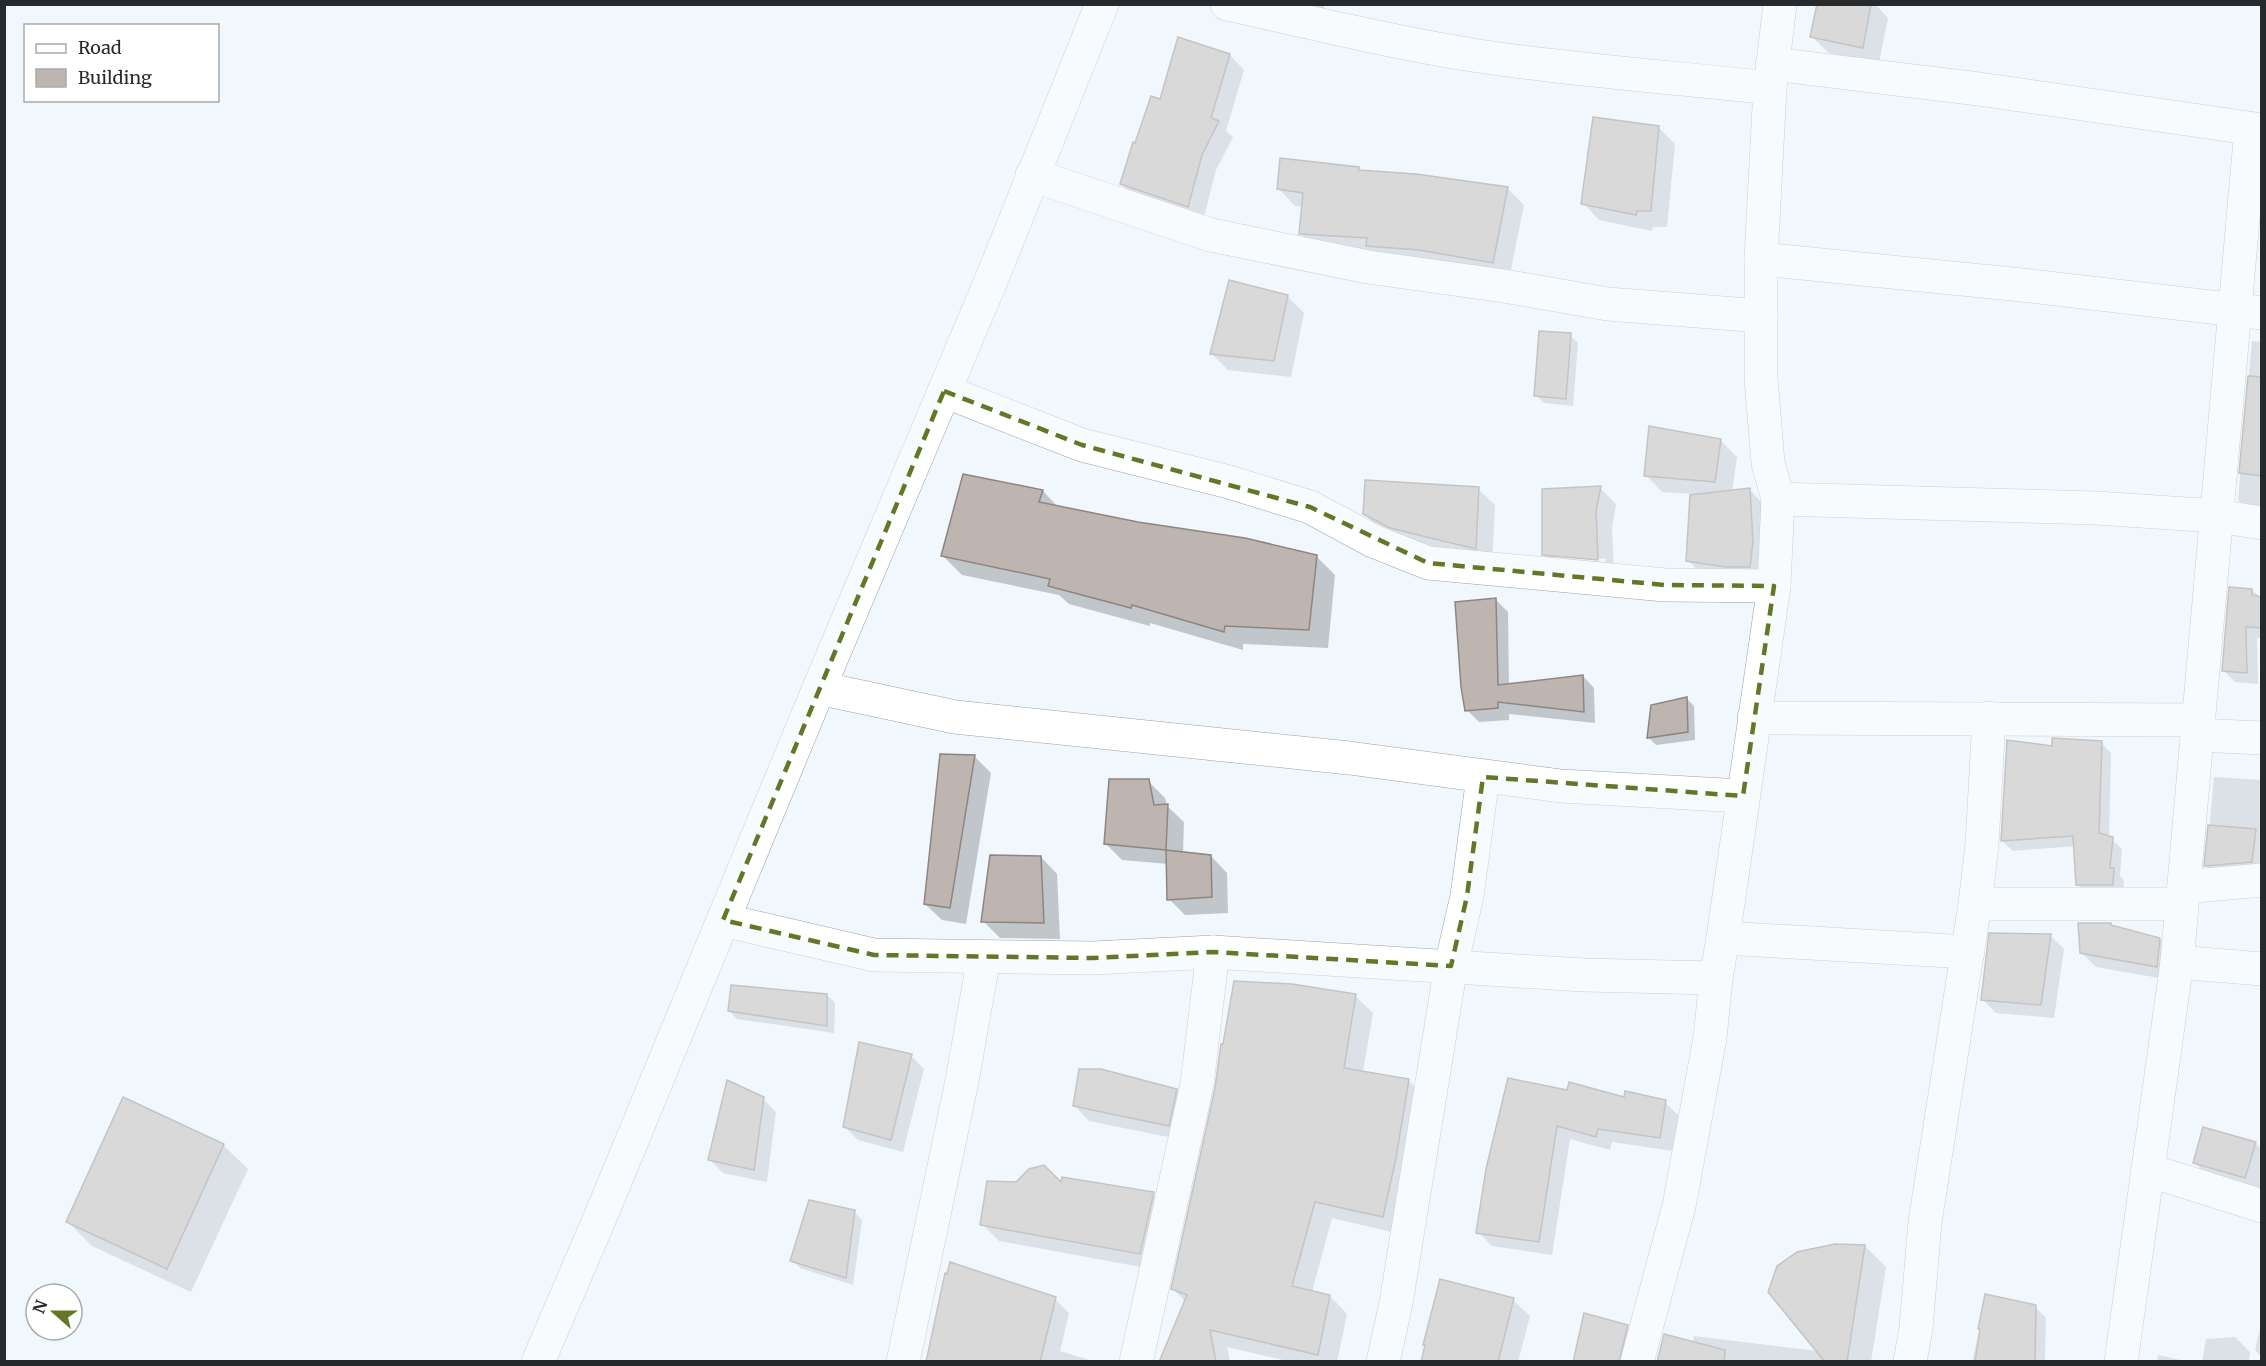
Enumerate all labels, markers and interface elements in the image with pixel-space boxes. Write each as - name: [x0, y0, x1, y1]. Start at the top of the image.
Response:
- legend: [24, 24, 219, 102]
- text: Road: [78, 36, 122, 59]
- text: Building: [78, 66, 152, 89]
- north arrow: [24, 1282, 84, 1342]
- text: N: [28, 1297, 52, 1316]

